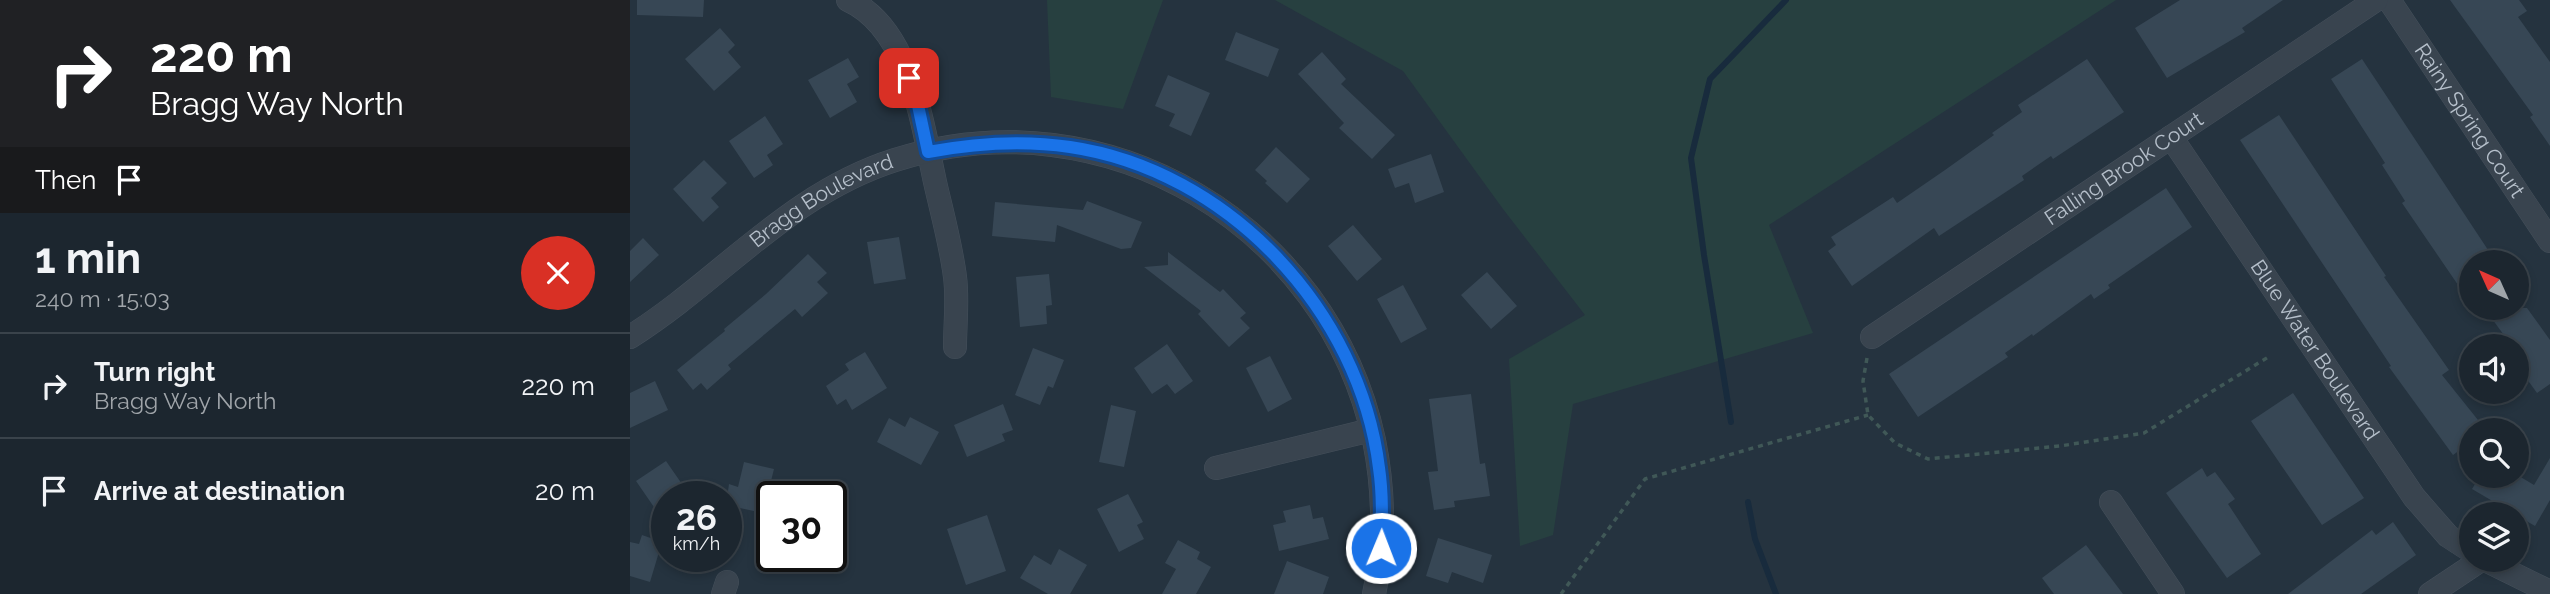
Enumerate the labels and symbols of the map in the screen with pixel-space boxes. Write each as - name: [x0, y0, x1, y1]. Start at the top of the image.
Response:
- street label: Rainy Spring Court: [2410, 39, 2530, 202]
- pin: [879, 48, 939, 108]
- street label: Falling Brook Court: [2040, 106, 2208, 230]
- street label: Bragg Boulevard: [744, 149, 896, 253]
- north arrow: [2459, 250, 2529, 320]
- street label: Blue Water Boulevard: [2246, 255, 2385, 445]
- speed limit sign: 30: [756, 481, 847, 572]
- position arrow: [1344, 511, 1418, 585]

